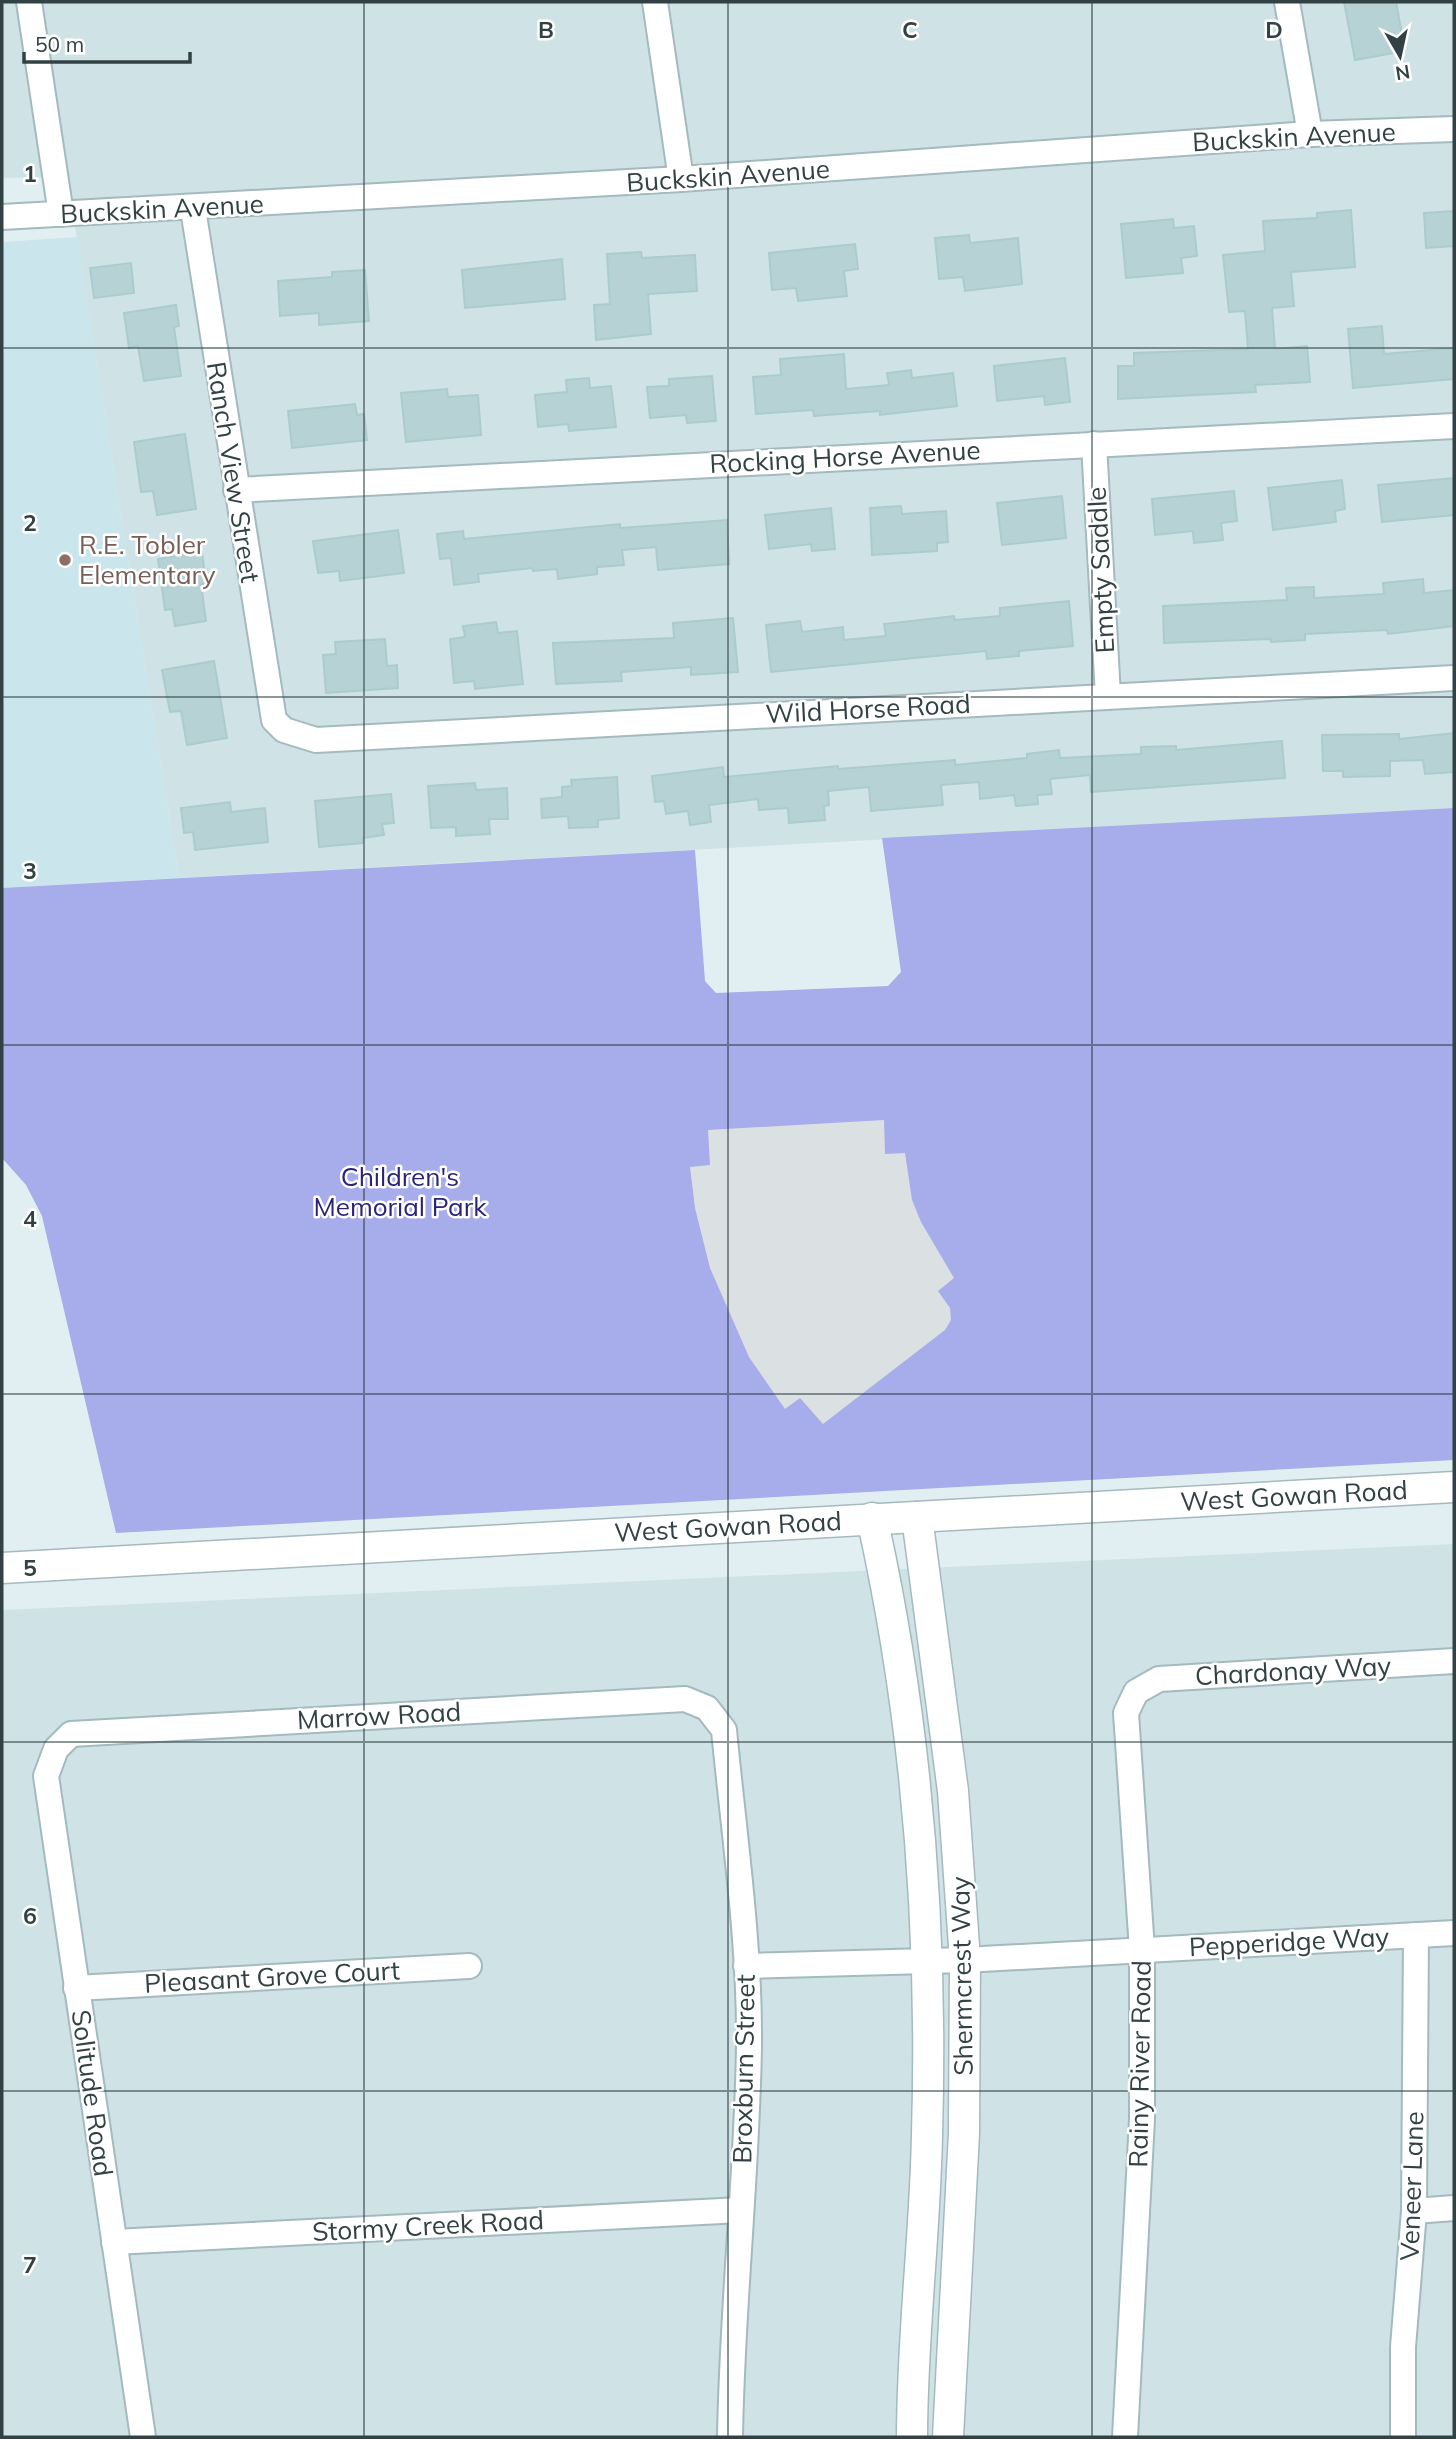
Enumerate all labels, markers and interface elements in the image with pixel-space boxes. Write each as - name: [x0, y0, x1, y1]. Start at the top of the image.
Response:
- text: B: [538, 15, 554, 44]
- text: C: [902, 15, 918, 44]
- text: D: [1265, 15, 1283, 44]
- scale bar: [24, 21, 191, 65]
- north arrow: [1365, 21, 1435, 91]
- text: 50 m: [35, 31, 84, 57]
- text: N: [1394, 60, 1412, 86]
- street label: Buckskin Avenue: [1191, 115, 1397, 158]
- street label: Buckskin Avenue: [625, 152, 831, 199]
- text: 1: [23, 159, 37, 188]
- street label: Buckskin Avenue: [59, 187, 265, 230]
- street label: Ranch View Street: [200, 359, 267, 585]
- street label: Rocking Horse Avenue: [709, 433, 981, 480]
- street label: Empty Saddle: [1080, 486, 1121, 654]
- text: 2: [23, 508, 37, 537]
- place label: R.E. Tobler Elementary: [79, 528, 216, 591]
- marker: R.E. Tobler Elementary: [57, 552, 73, 568]
- street label: Wild Horse Road: [765, 687, 971, 730]
- text: 3: [23, 856, 37, 885]
- park label: Children's Memorial Park: [313, 1160, 487, 1223]
- text: 4: [23, 1204, 37, 1233]
- street label: West Gowan Road: [1179, 1473, 1408, 1518]
- street label: West Gowan Road: [613, 1504, 842, 1549]
- text: 5: [23, 1553, 37, 1582]
- street label: Chardonay Way: [1194, 1649, 1392, 1692]
- street label: Marrow Road: [296, 1695, 462, 1736]
- street label: Shermcrest Way: [943, 1876, 980, 2076]
- text: 6: [23, 1901, 37, 1930]
- street label: Pepperidge Way: [1188, 1920, 1390, 1963]
- street label: Pleasant Grove Court: [143, 1953, 401, 2000]
- street label: Rainy River Road: [1121, 1960, 1158, 2168]
- street label: Broxburn Street: [725, 1974, 762, 2164]
- street label: Solitude Road: [64, 2008, 121, 2178]
- street label: Veneer Lane: [1392, 2111, 1431, 2261]
- street label: Stormy Creek Road: [311, 2203, 545, 2248]
- text: 7: [23, 2250, 37, 2279]

